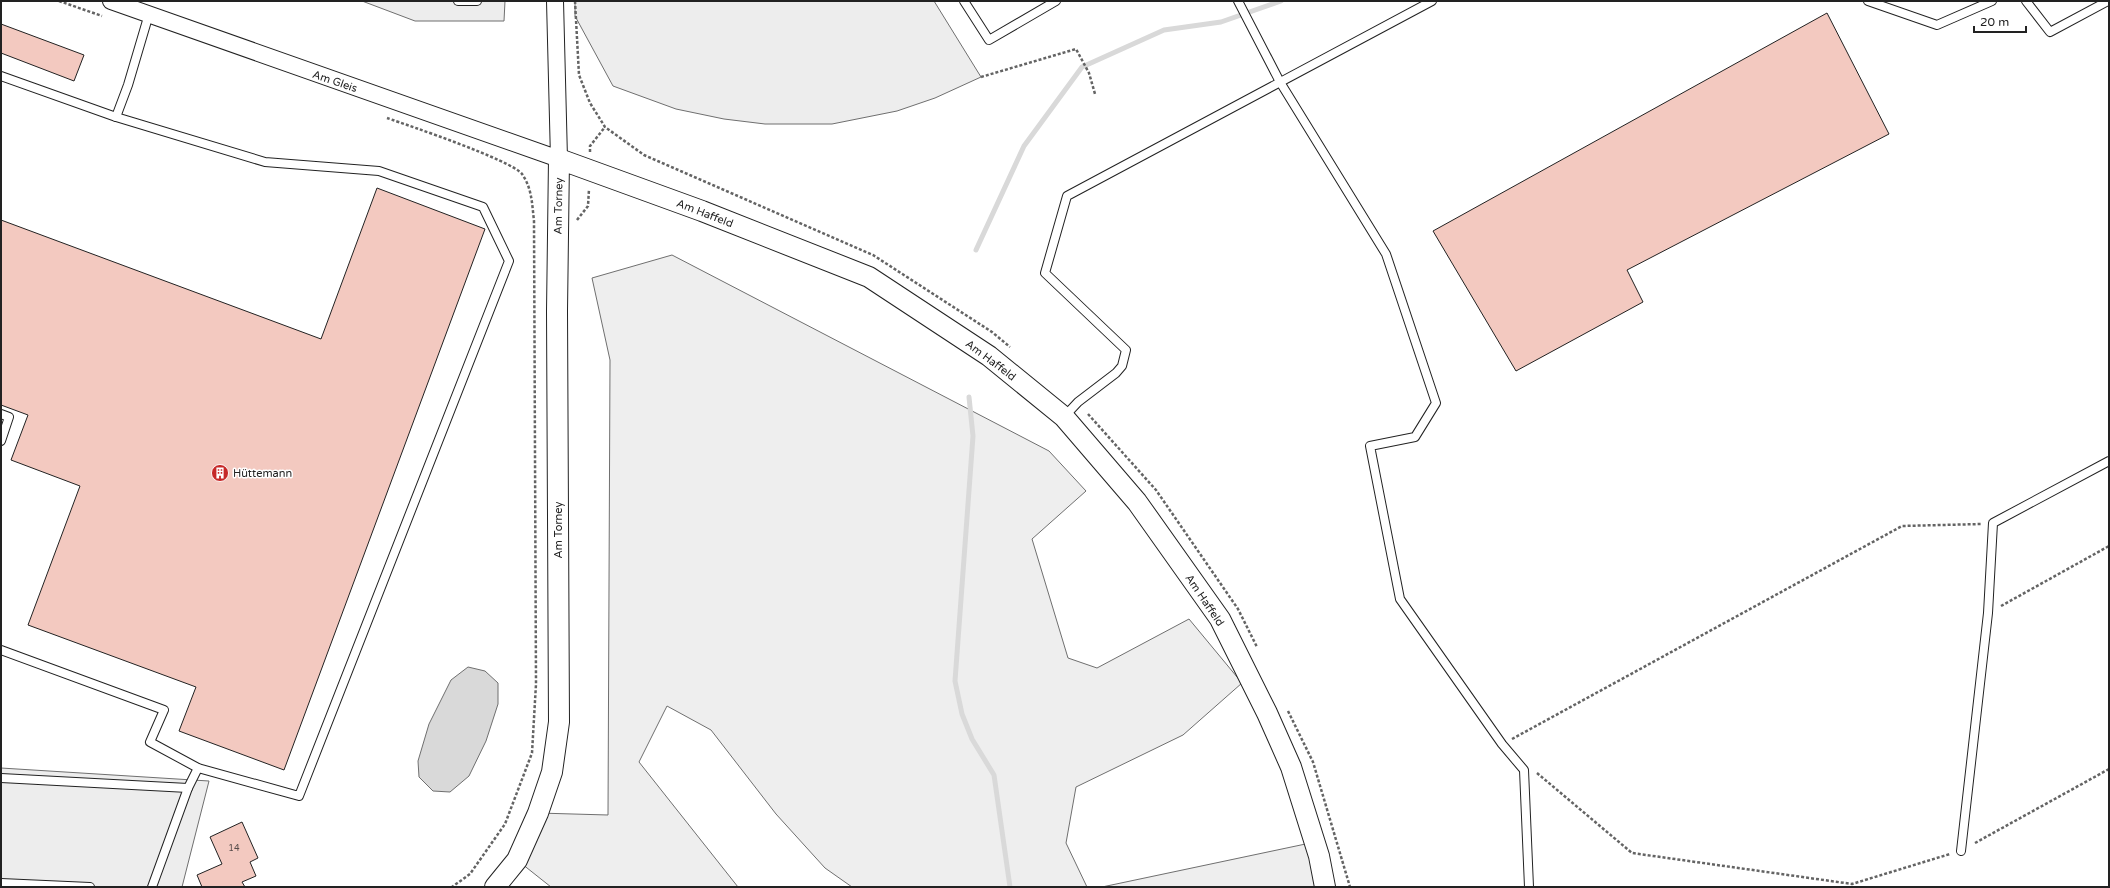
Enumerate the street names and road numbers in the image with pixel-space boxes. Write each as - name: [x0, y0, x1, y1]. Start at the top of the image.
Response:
- street label: Am Gleis: [311, 68, 359, 95]
- street label: Am Torney: [552, 177, 565, 235]
- street label: Am Haffeld: [675, 197, 735, 230]
- street label: Am Haffeld: [963, 337, 1018, 384]
- street label: Am Torney: [552, 502, 565, 558]
- street label: Am Haffeld: [1183, 572, 1227, 629]

